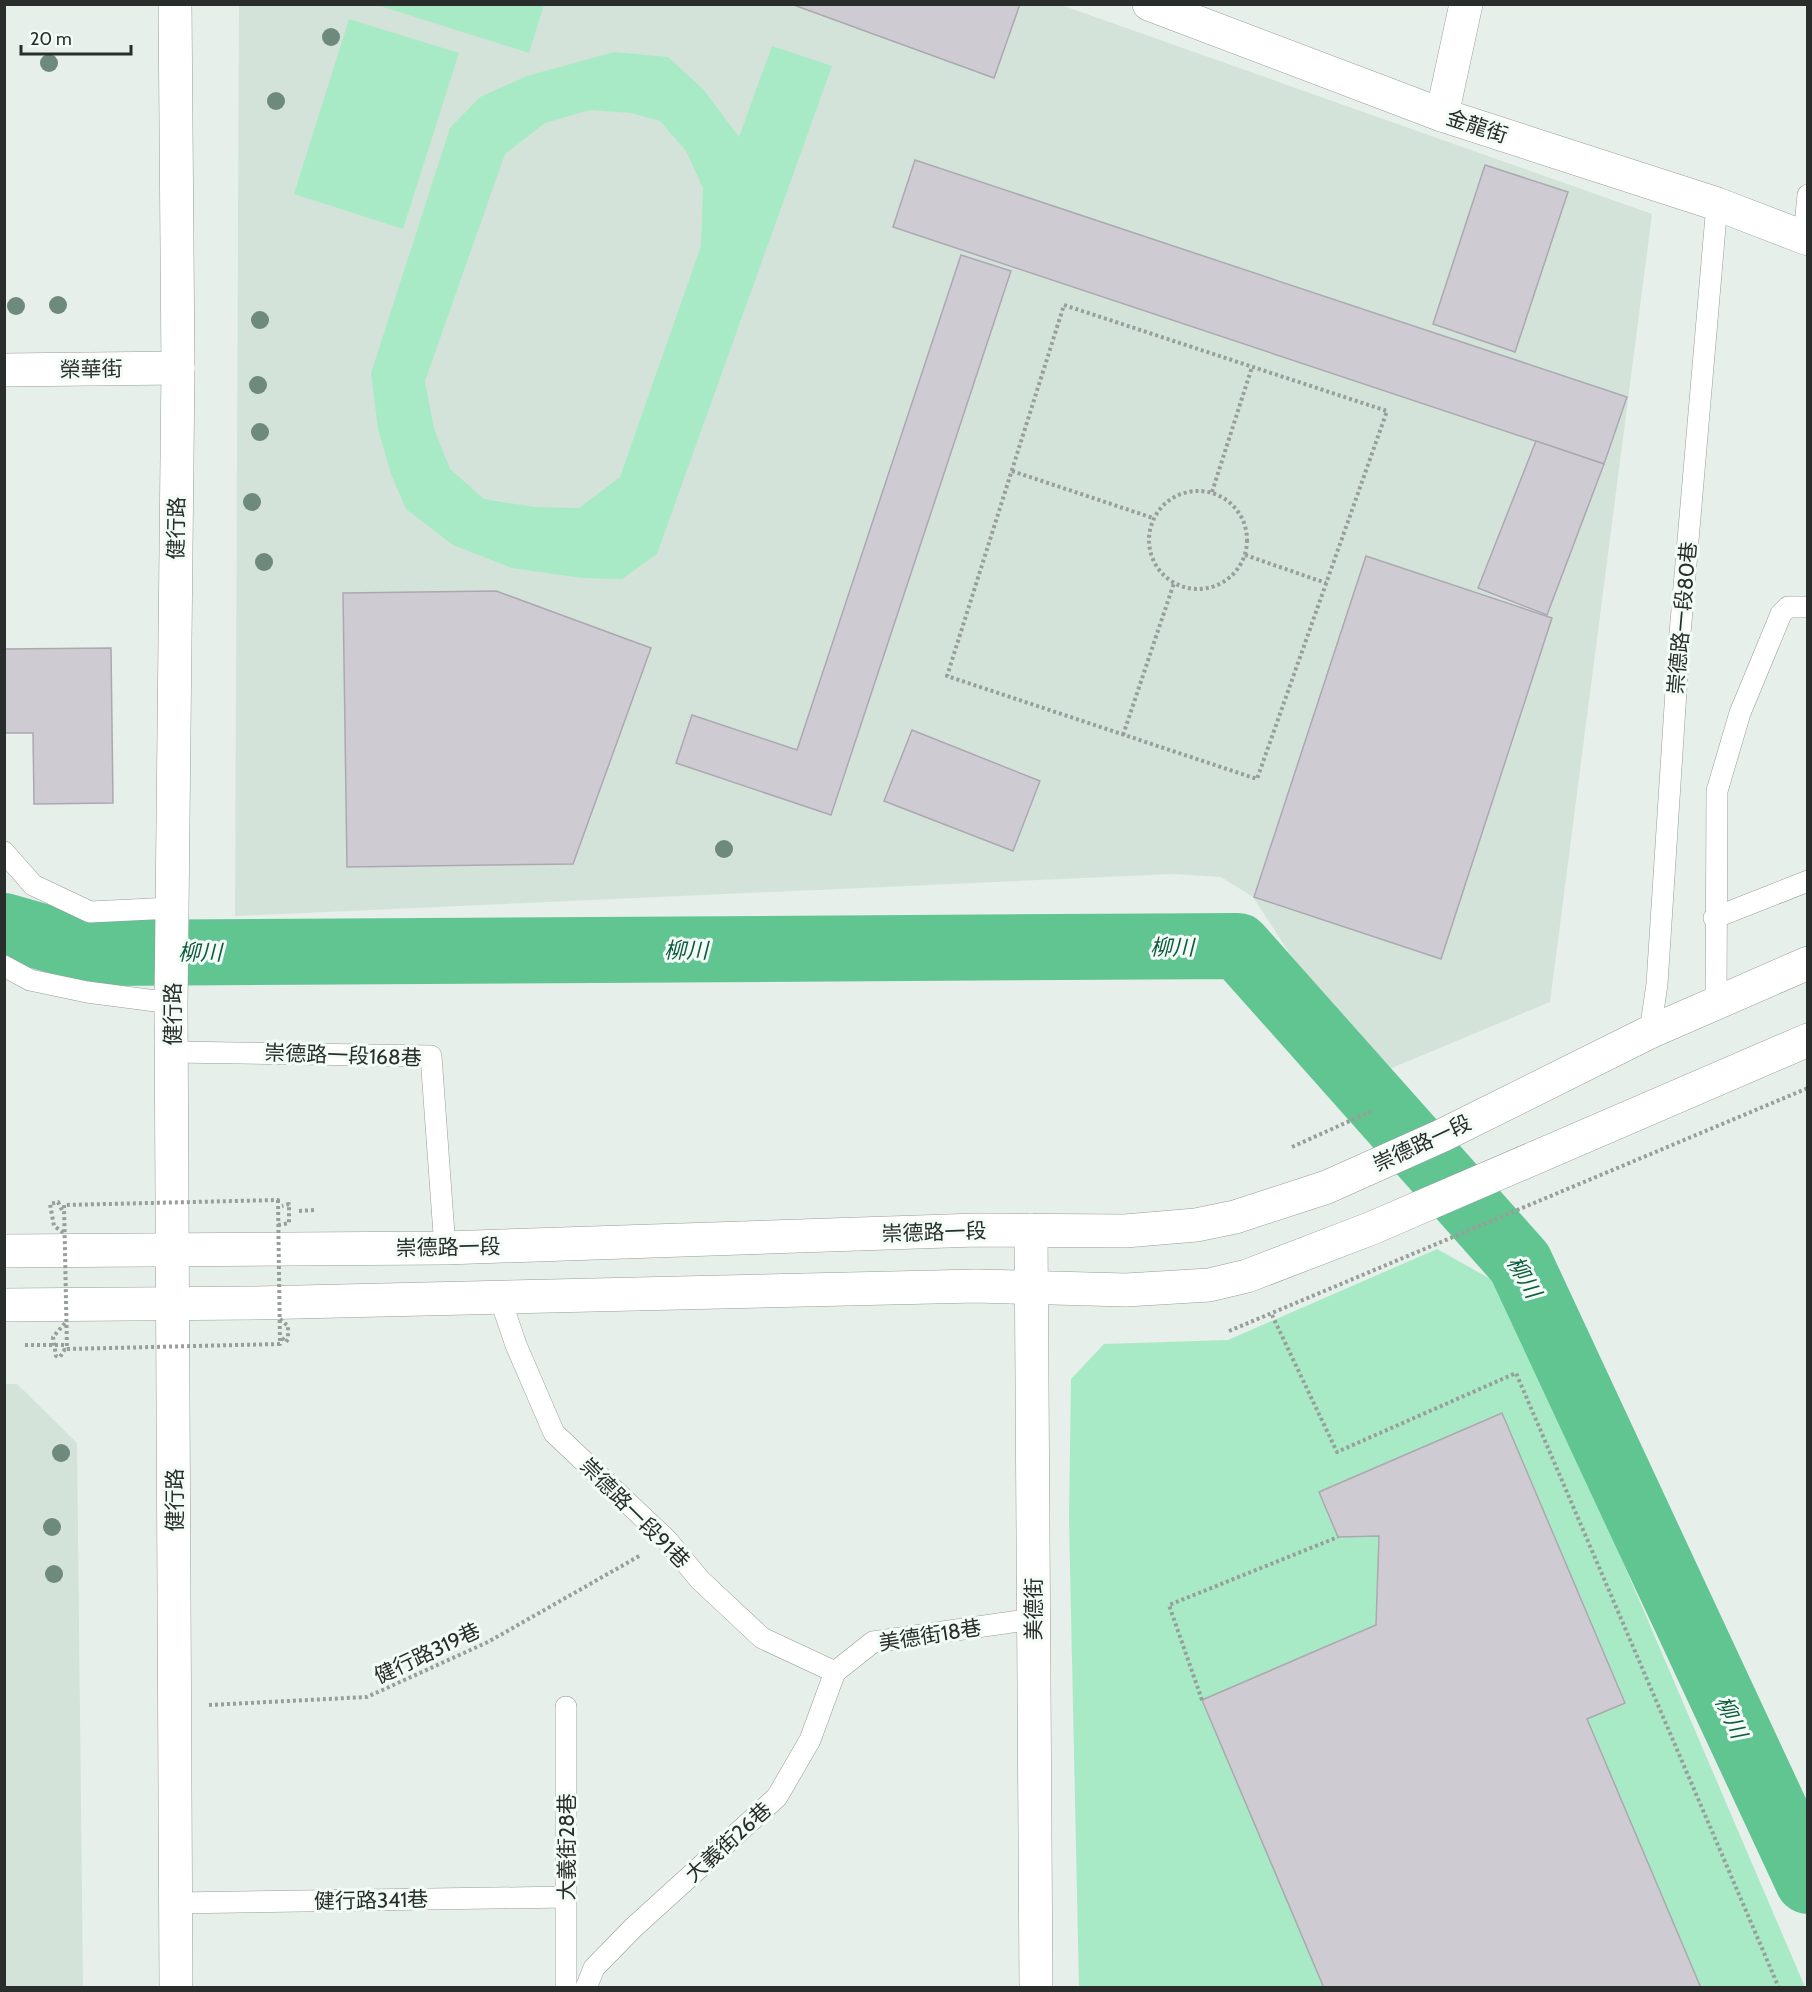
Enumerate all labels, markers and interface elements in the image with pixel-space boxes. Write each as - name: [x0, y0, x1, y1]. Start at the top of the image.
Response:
- scale bar: [21, 18, 130, 56]
- text: 20 m: [30, 28, 72, 50]
- street label: 金龍街: [1443, 104, 1511, 148]
- street label: 榮華街: [59, 356, 123, 382]
- street label: 健行路: [163, 496, 189, 560]
- street label: 崇德路一段80巷: [1663, 541, 1701, 695]
- water label: 柳川: [1150, 934, 1196, 961]
- water label: 柳川: [664, 937, 710, 964]
- water label: 柳川: [178, 939, 224, 966]
- street label: 健行路: [160, 983, 185, 1046]
- street label: 崇德路一段168巷: [264, 1040, 422, 1070]
- street label: 崇德路一段: [1369, 1109, 1475, 1177]
- street label: 崇德路一段: [881, 1218, 987, 1246]
- street label: 崇德路一段: [395, 1234, 501, 1260]
- water label: 柳川: [1501, 1251, 1548, 1305]
- street label: 崇德路一段91巷: [575, 1453, 695, 1573]
- street label: 健行路: [162, 1469, 187, 1532]
- street label: 美德街: [1021, 1578, 1046, 1641]
- street label: 美德街18巷: [877, 1615, 983, 1655]
- street label: 健行路319巷: [370, 1618, 484, 1688]
- water label: 柳川: [1709, 1691, 1753, 1744]
- street label: 大義街28巷: [554, 1793, 579, 1901]
- street label: 大義街26巷: [680, 1797, 776, 1887]
- street label: 健行路341巷: [314, 1887, 428, 1913]

